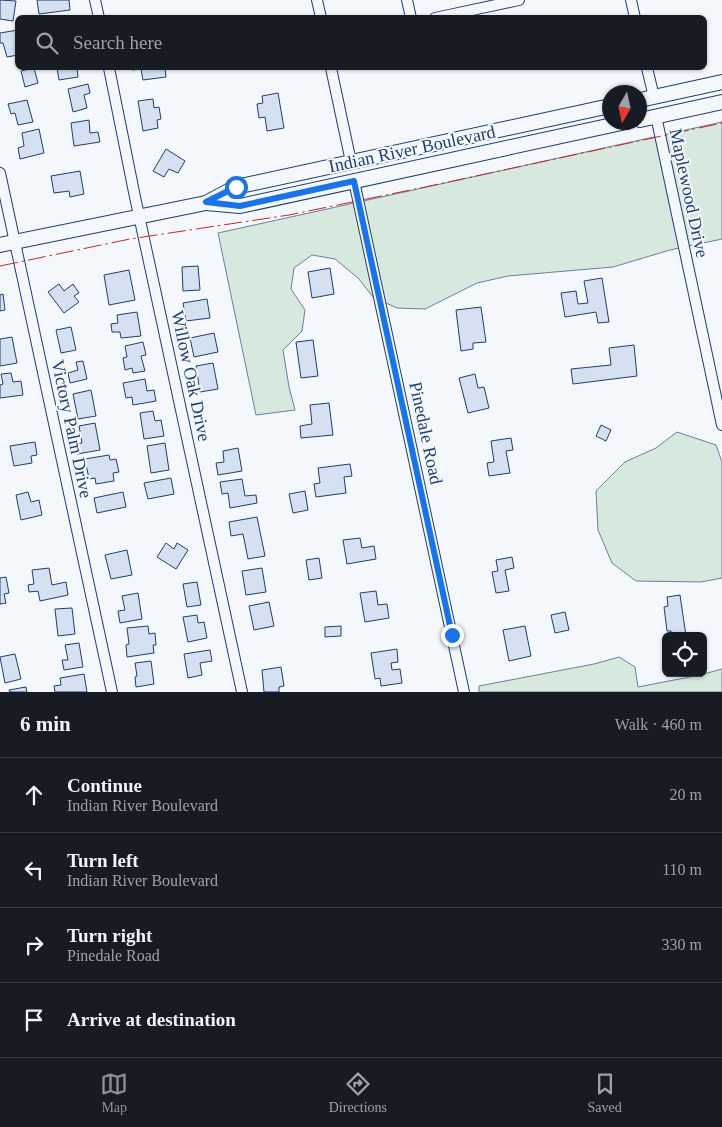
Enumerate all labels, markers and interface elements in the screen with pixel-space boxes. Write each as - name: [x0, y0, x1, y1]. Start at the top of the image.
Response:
- search box: [15, 15, 707, 70]
- icon: search: [33, 29, 61, 57]
- text: Search here: [73, 32, 162, 53]
- north arrow: [602, 85, 647, 130]
- street label: Indian River Boulevard: [327, 122, 497, 176]
- street label: Maplewood Drive: [666, 127, 712, 259]
- route start: [225, 176, 248, 199]
- street label: Willow Oak Drive: [167, 309, 215, 443]
- street label: Victory Palm Drive: [48, 358, 96, 500]
- street label: Pinedale Road: [405, 380, 447, 486]
- route end: [441, 624, 464, 647]
- map controls: [662, 632, 707, 677]
- button: locate: [662, 632, 707, 677]
- text: 6 min: [20, 712, 71, 736]
- text: Walk · 460 m: [615, 716, 702, 733]
- text: Continue: [67, 775, 142, 796]
- icon: ahead: [20, 781, 48, 809]
- text: 20 m: [670, 786, 702, 803]
- text: Indian River Boulevard: [67, 797, 218, 814]
- text: Turn left: [67, 850, 139, 871]
- icon: left: [20, 856, 48, 884]
- text: 110 m: [662, 861, 702, 878]
- text: Indian River Boulevard: [67, 872, 218, 889]
- text: Turn right: [67, 925, 152, 946]
- icon: right: [20, 931, 48, 959]
- text: 330 m: [662, 936, 702, 953]
- text: Pinedale Road: [67, 947, 160, 964]
- icon: arrive: [20, 1006, 48, 1034]
- text: Arrive at destination: [67, 1009, 236, 1030]
- tab: Map: [100, 1070, 128, 1116]
- tab: Directions: [329, 1070, 387, 1116]
- tab: Saved: [588, 1070, 622, 1116]

